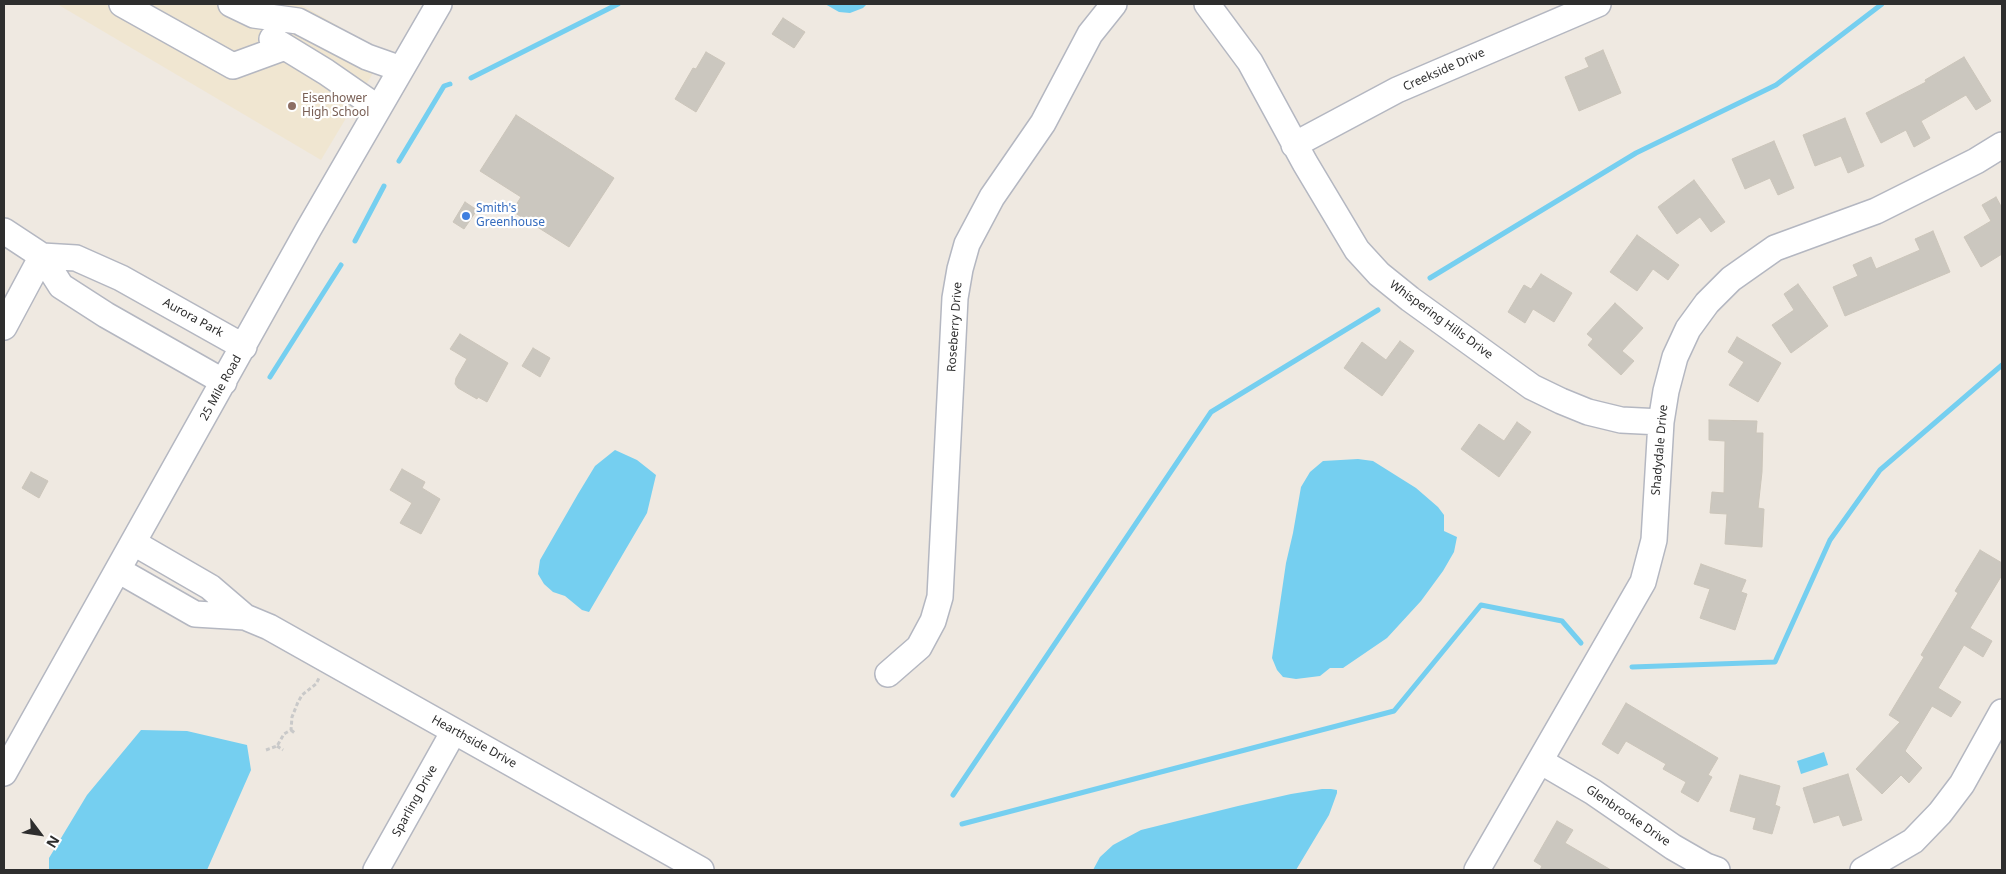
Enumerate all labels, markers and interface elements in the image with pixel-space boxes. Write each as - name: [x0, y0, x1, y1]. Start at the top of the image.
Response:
- street label: Creekside Drive: [1401, 46, 1487, 94]
- place label: Eisenhower High School: [302, 92, 369, 120]
- marker: Eisenhower High School: [286, 100, 298, 112]
- place label: Smith's Greenhouse: [476, 202, 545, 230]
- marker: Smith's Greenhouse: [460, 210, 472, 222]
- street label: Whispering Hills Drive: [1387, 278, 1495, 362]
- street label: Roseberry Drive: [945, 281, 965, 373]
- street label: Aurora Park: [160, 295, 226, 341]
- street label: 25 Mile Road: [197, 353, 245, 423]
- street label: Shadydale Drive: [1649, 404, 1671, 496]
- street label: Hearthside Drive: [429, 713, 519, 771]
- street label: Sparling Drive: [389, 763, 441, 839]
- street label: Glenbrooke Drive: [1583, 782, 1673, 850]
- north arrow: [15, 809, 65, 859]
- text: N: [42, 832, 64, 852]

